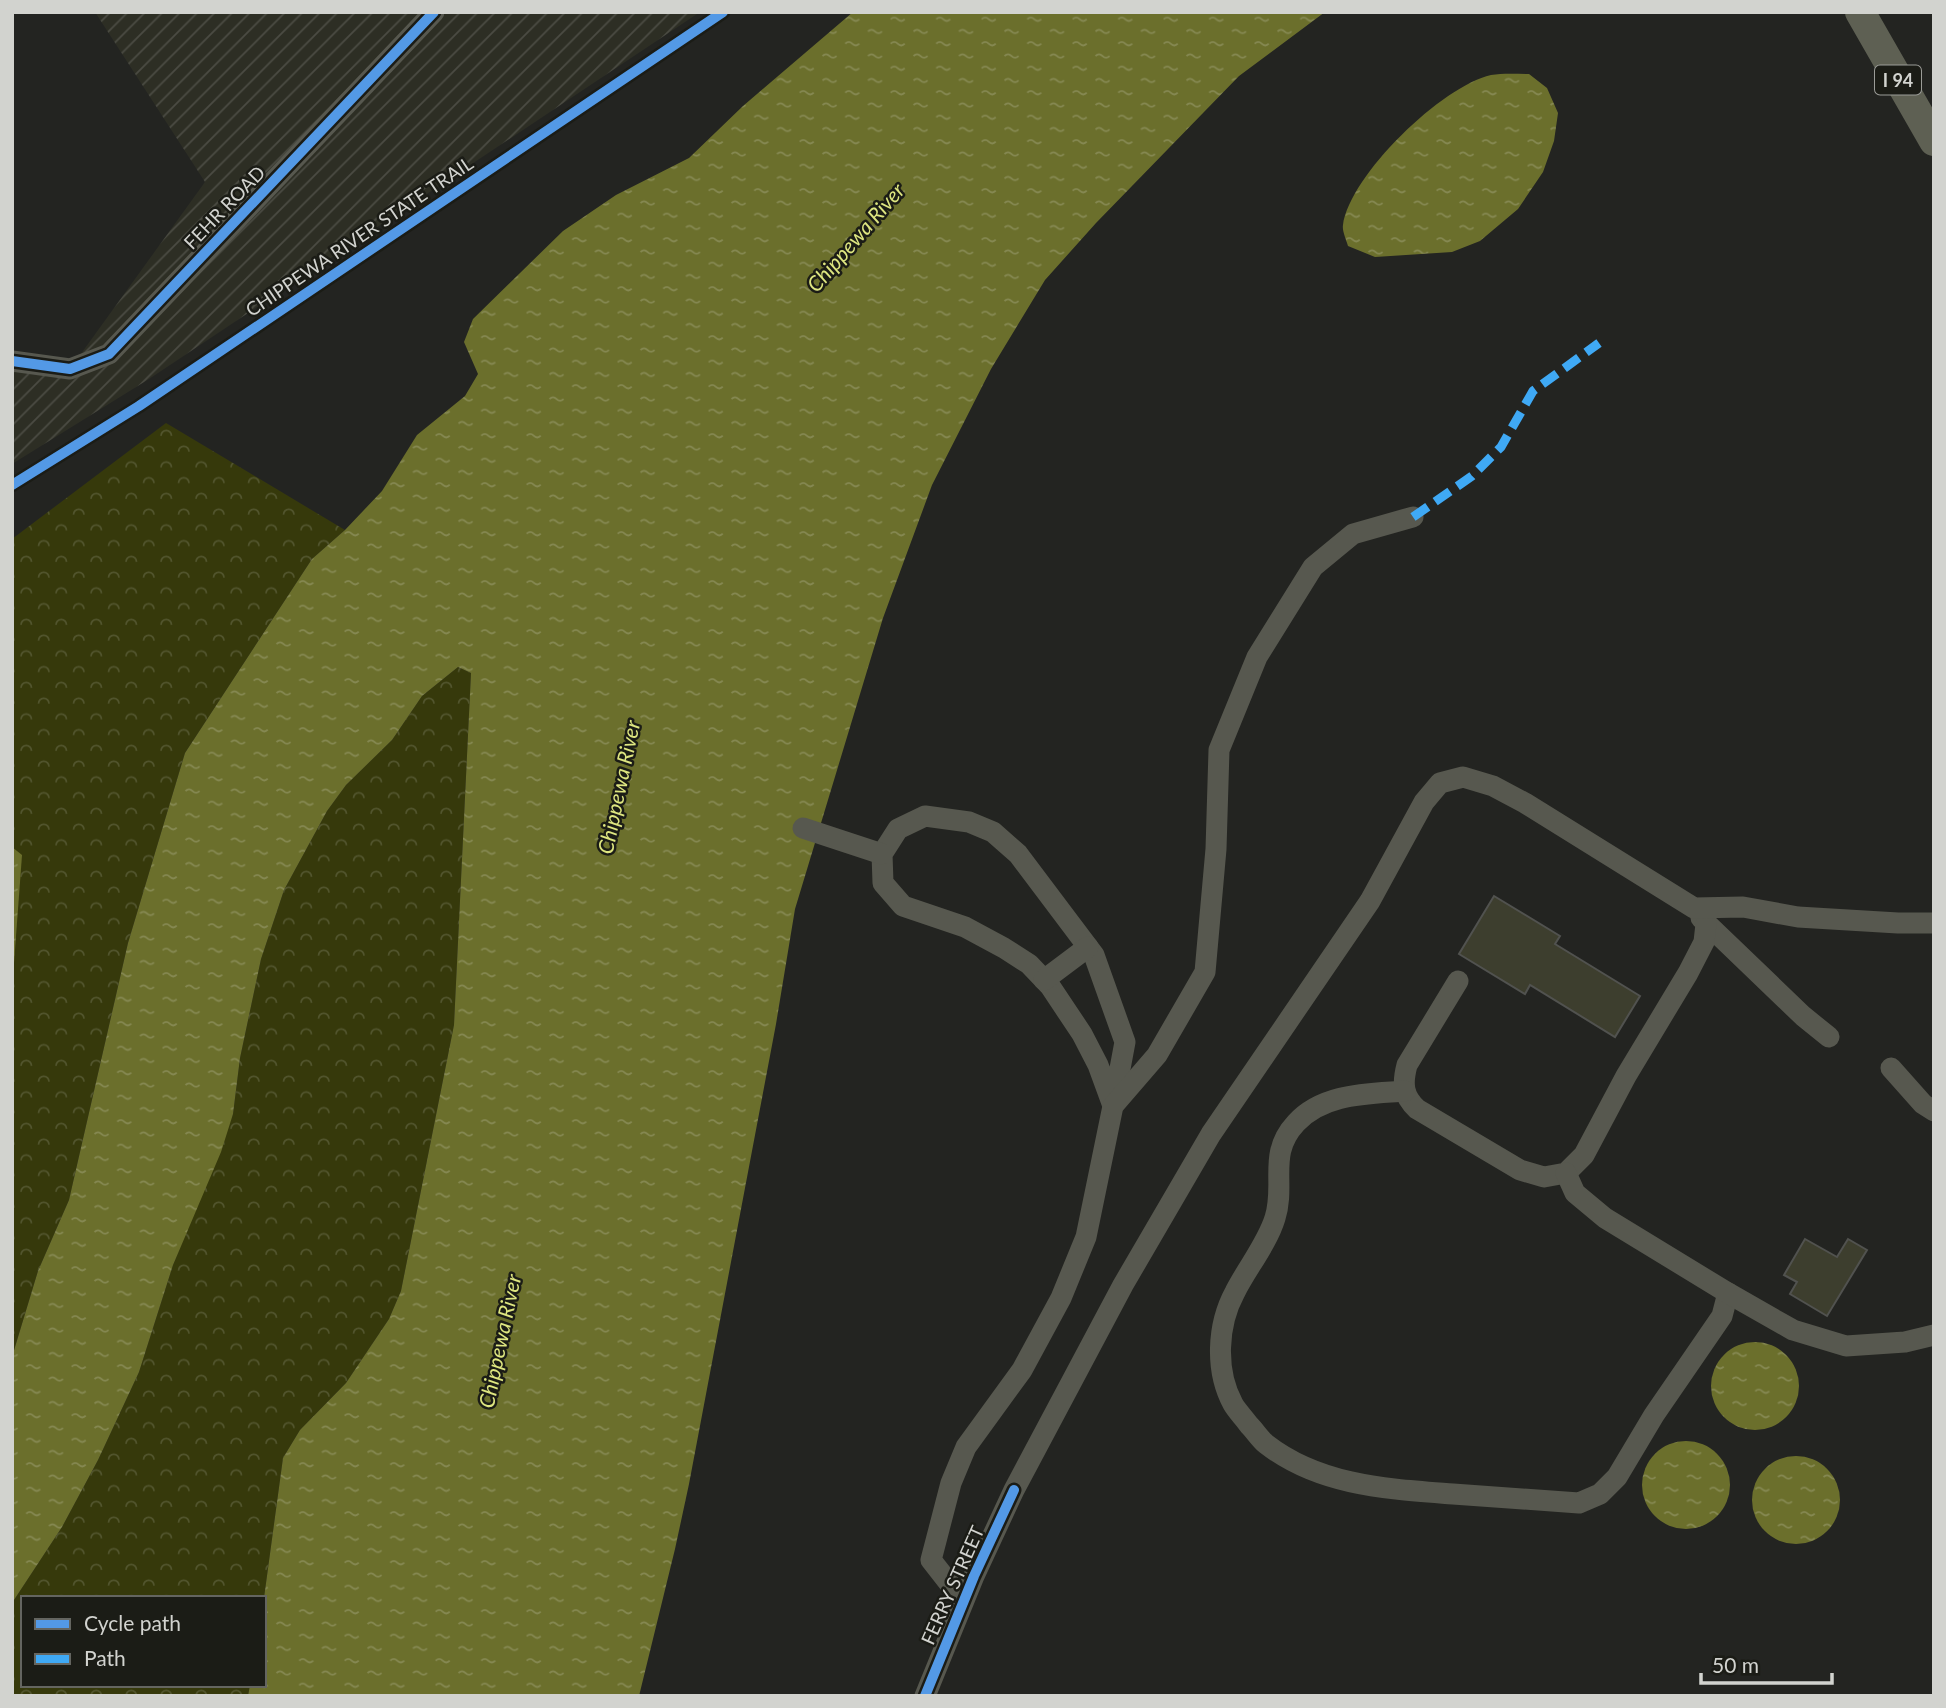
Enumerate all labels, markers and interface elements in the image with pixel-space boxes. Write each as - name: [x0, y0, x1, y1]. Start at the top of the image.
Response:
- road number: I 94: [1875, 66, 1921, 94]
- street label: CHIPPEWA RIVER STATE TRAIL: [241, 151, 477, 321]
- street label: FEHR ROAD: [179, 161, 269, 253]
- water label: Chippewa River: [801, 177, 910, 296]
- water label: Chippewa River: [592, 717, 645, 856]
- water label: Chippewa River: [473, 1271, 526, 1410]
- street label: FERRY STREET: [916, 1522, 988, 1648]
- legend: [21, 1596, 266, 1687]
- text: Cycle path: [84, 1610, 181, 1635]
- scale bar: [1701, 1642, 1832, 1686]
- text: Path: [84, 1645, 126, 1670]
- text: 50 m: [1712, 1652, 1759, 1677]

